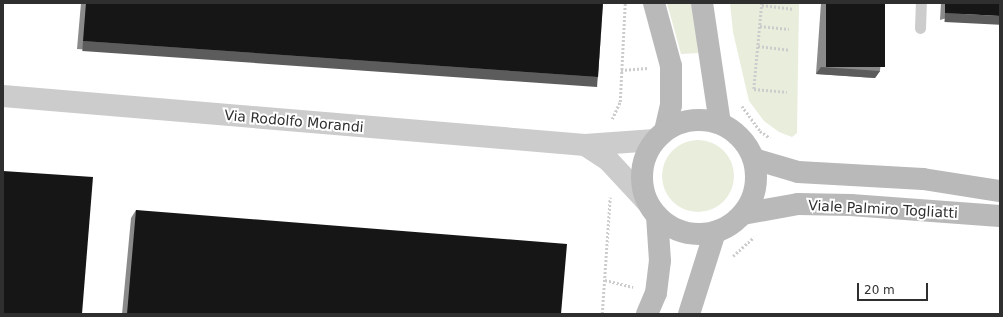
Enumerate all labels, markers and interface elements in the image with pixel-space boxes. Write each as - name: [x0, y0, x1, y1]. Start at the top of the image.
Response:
- street label: Via Rodolfo Morandi: [224, 107, 364, 135]
- street label: Viale Palmiro Togliatti: [808, 197, 958, 221]
- scale bar: [859, 275, 930, 301]
- text: 20 m: [864, 283, 895, 297]

